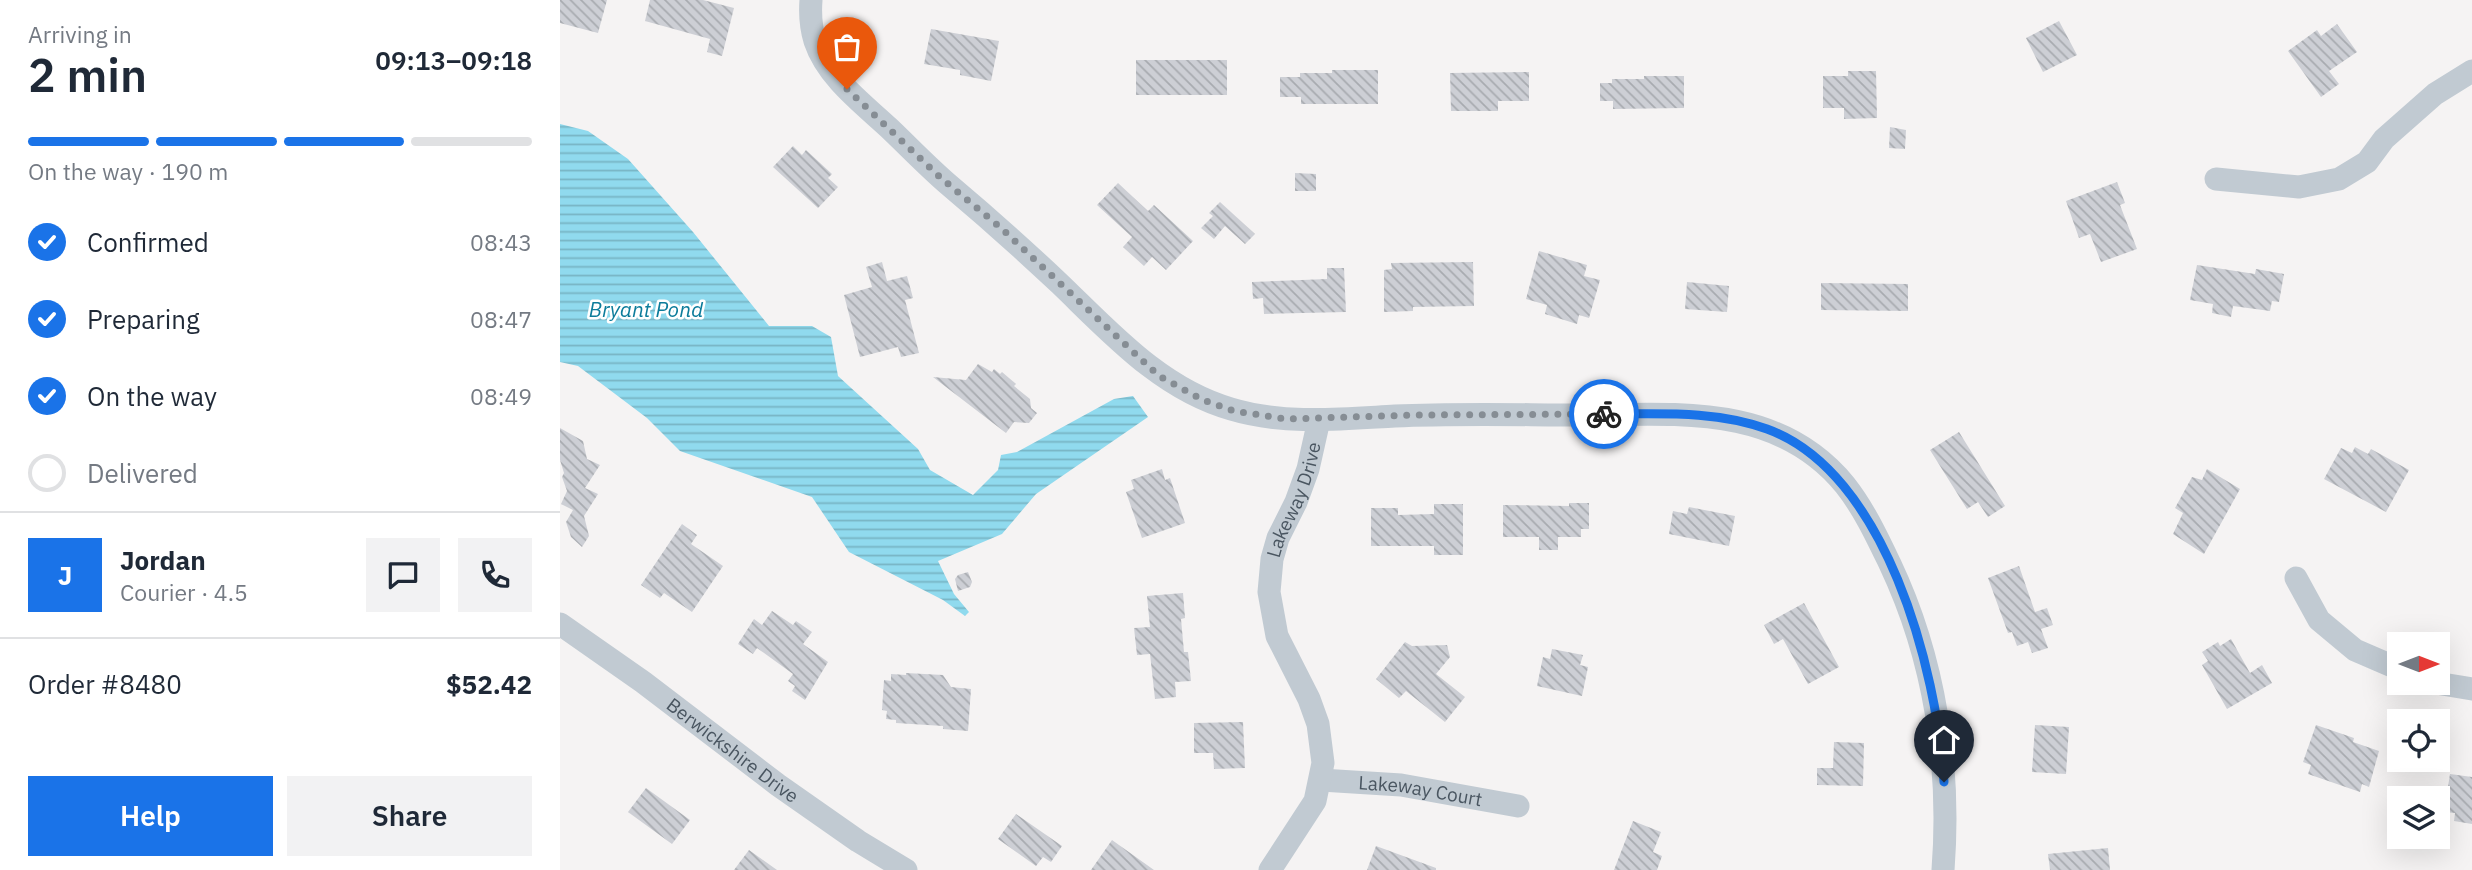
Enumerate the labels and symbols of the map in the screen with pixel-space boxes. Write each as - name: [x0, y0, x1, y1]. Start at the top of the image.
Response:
- pin: [817, 17, 877, 89]
- water label: Bryant Pond: [589, 295, 704, 323]
- courier: [1569, 379, 1639, 449]
- street label: Lakeway Drive: [1261, 440, 1326, 560]
- north arrow: [2387, 632, 2450, 695]
- street label: Berwickshire Drive: [662, 692, 803, 808]
- pin: [1914, 710, 1974, 782]
- street label: Lakeway Court: [1358, 770, 1484, 811]

